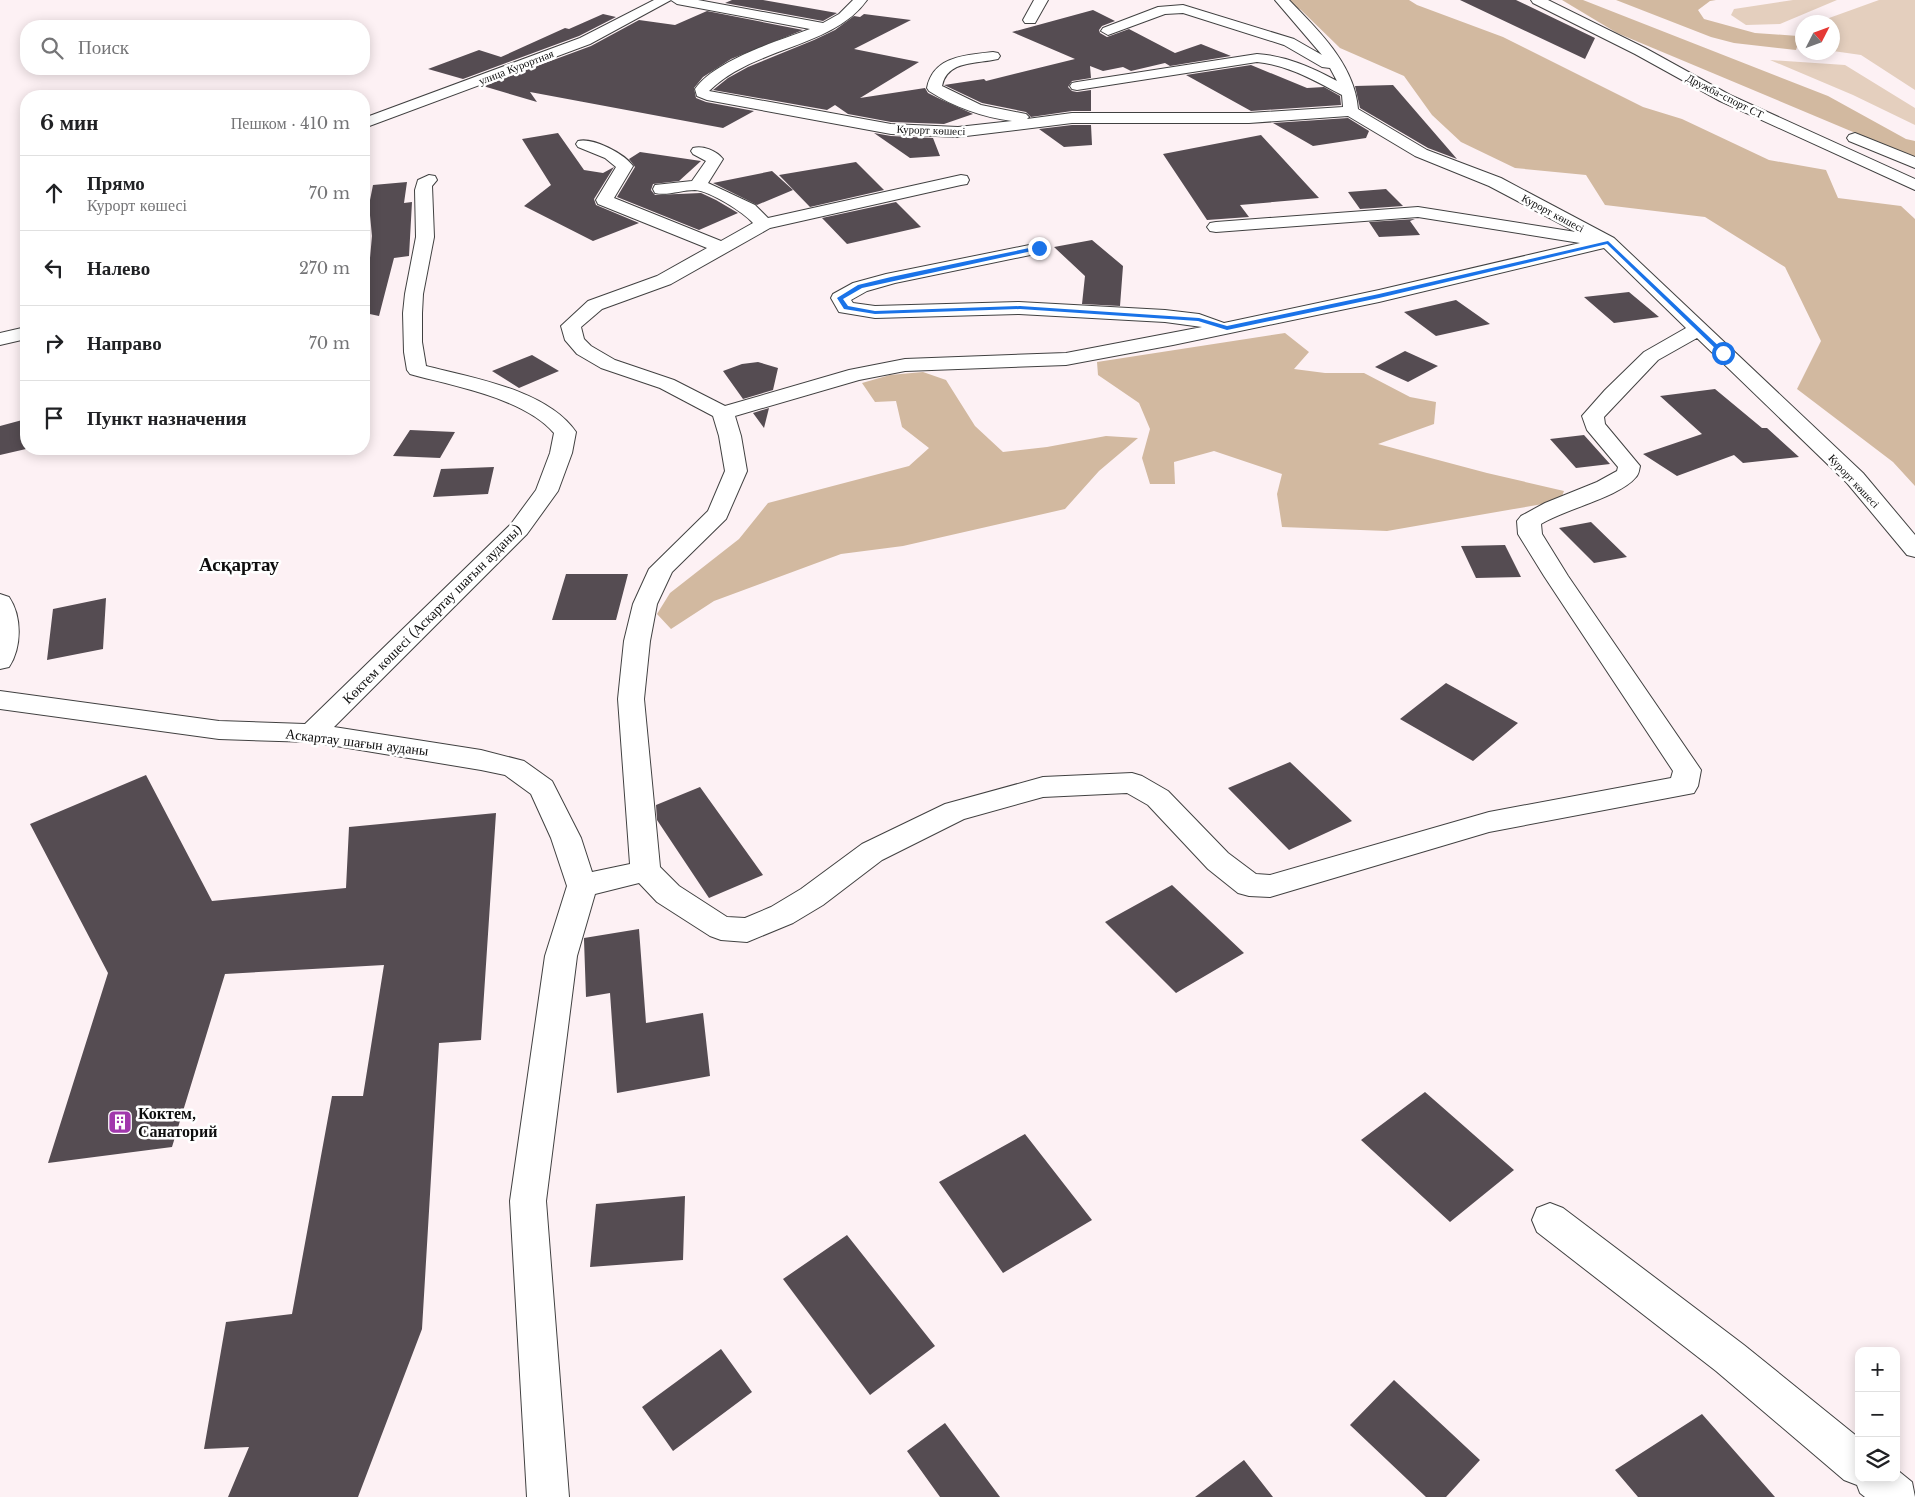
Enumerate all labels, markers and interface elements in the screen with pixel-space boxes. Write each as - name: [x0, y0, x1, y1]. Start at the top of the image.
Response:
- north arrow: [1795, 15, 1840, 60]
- search box: [20, 20, 370, 75]
- icon: search: [38, 34, 66, 62]
- text: Поиск: [78, 36, 129, 59]
- street label: улица Курортная: [476, 46, 556, 88]
- street label: Дружба-спорт СТ: [1684, 70, 1766, 122]
- text: 6 мин: [40, 110, 98, 136]
- text: Пешком · 410 m: [231, 113, 350, 133]
- street label: Курорт көшесі: [896, 122, 966, 138]
- text: Прямо: [87, 172, 145, 195]
- icon: ahead: [40, 179, 68, 207]
- text: 70 m: [309, 183, 350, 203]
- street label: Курорт көшесі: [1519, 191, 1587, 235]
- text: Курорт көшесі: [87, 195, 187, 215]
- route end: [1028, 237, 1051, 260]
- icon: left: [40, 254, 68, 282]
- text: Налево: [87, 257, 150, 280]
- text: 270 m: [299, 258, 350, 278]
- icon: right: [40, 329, 68, 357]
- text: Направо: [87, 332, 162, 355]
- text: 70 m: [309, 333, 350, 353]
- route start: [1712, 342, 1735, 365]
- icon: arrive: [40, 404, 68, 432]
- text: Пункт назначения: [87, 407, 247, 430]
- street label: Курорт көшесі: [1825, 451, 1883, 511]
- street label: Көктем көшесі (Аскартау шағын ауданы): [338, 520, 526, 708]
- district label: Асқартау: [199, 553, 280, 576]
- street label: Аскартау шағын ауданы: [284, 724, 430, 760]
- place label: Коктем, Санаторий: [138, 1103, 217, 1141]
- building icon: Коктем, Санаторий: [107, 1109, 133, 1135]
- map controls: [1855, 1347, 1900, 1482]
- button: +: [1855, 1347, 1900, 1392]
- button: −: [1855, 1392, 1900, 1437]
- button: layers: [1855, 1437, 1900, 1482]

